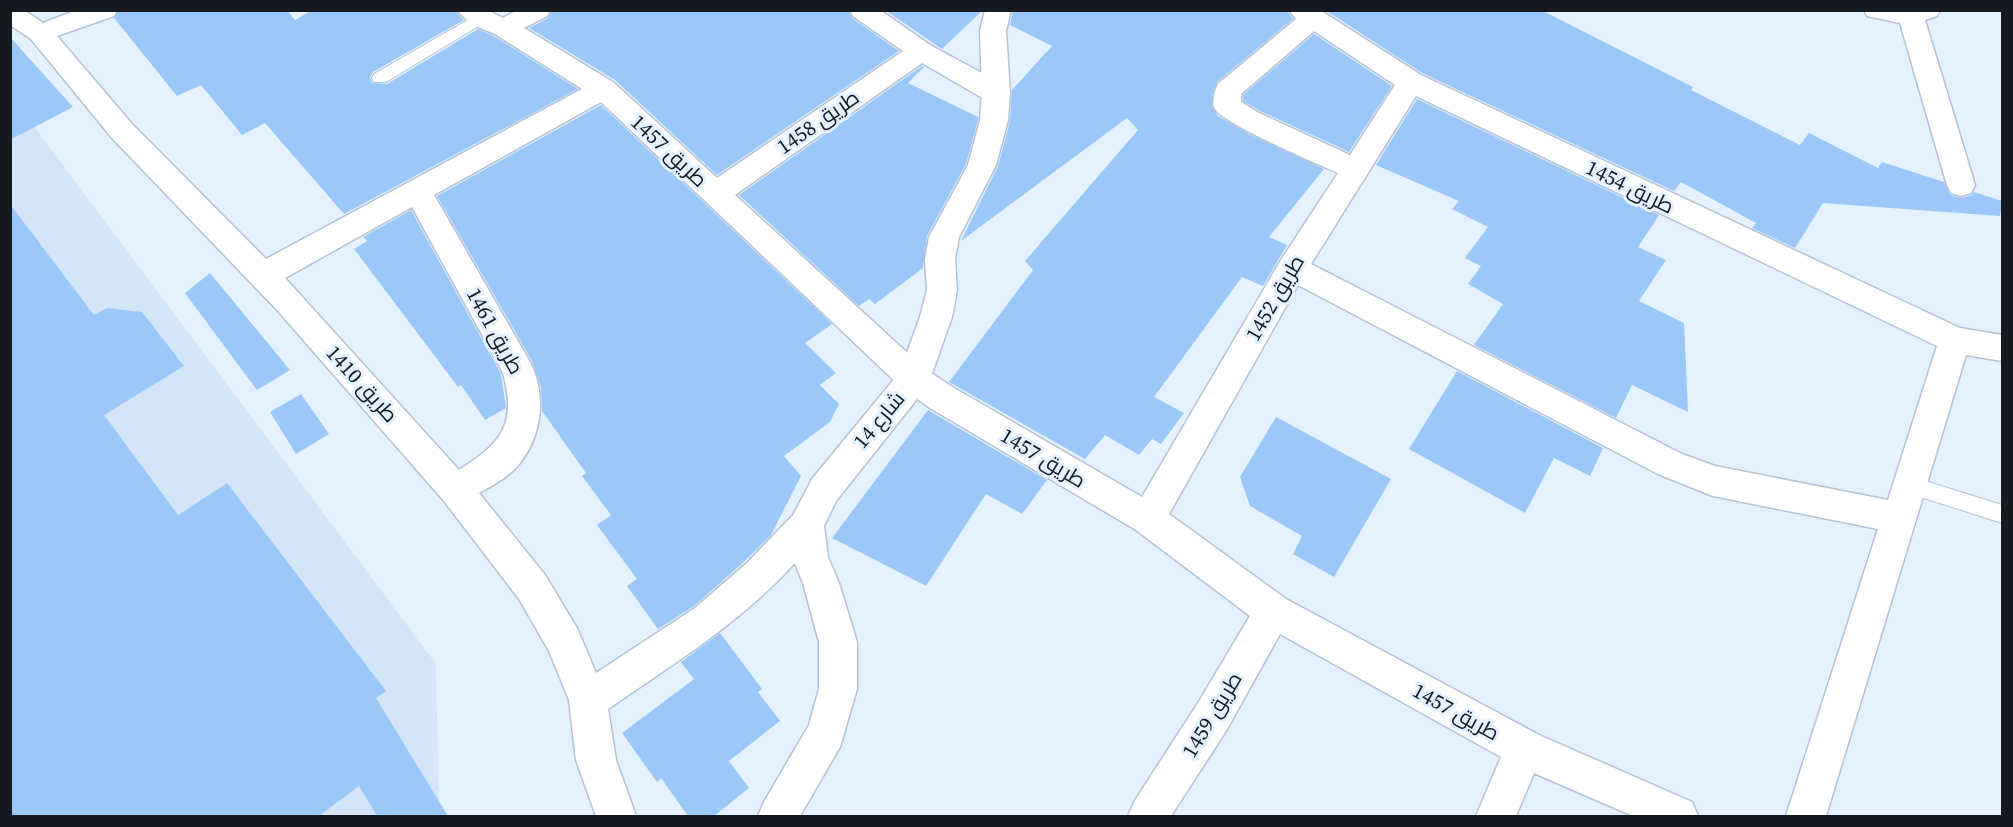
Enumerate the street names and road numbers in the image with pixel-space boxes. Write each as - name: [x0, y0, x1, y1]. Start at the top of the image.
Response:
- street label: طريق 1458: [771, 82, 865, 161]
- street label: طريق 1457: [625, 108, 714, 194]
- street label: طريق 1454: [1581, 153, 1679, 220]
- street label: طريق 1452: [1238, 249, 1311, 346]
- street label: طريق 1461: [460, 282, 531, 379]
- street label: طريق 1410: [320, 339, 405, 429]
- street label: شارع 14: [846, 385, 911, 454]
- street label: طريق 1457: [995, 421, 1091, 494]
- street label: طريق 1459: [1175, 667, 1248, 763]
- street label: طريق 1457: [1408, 676, 1505, 747]

